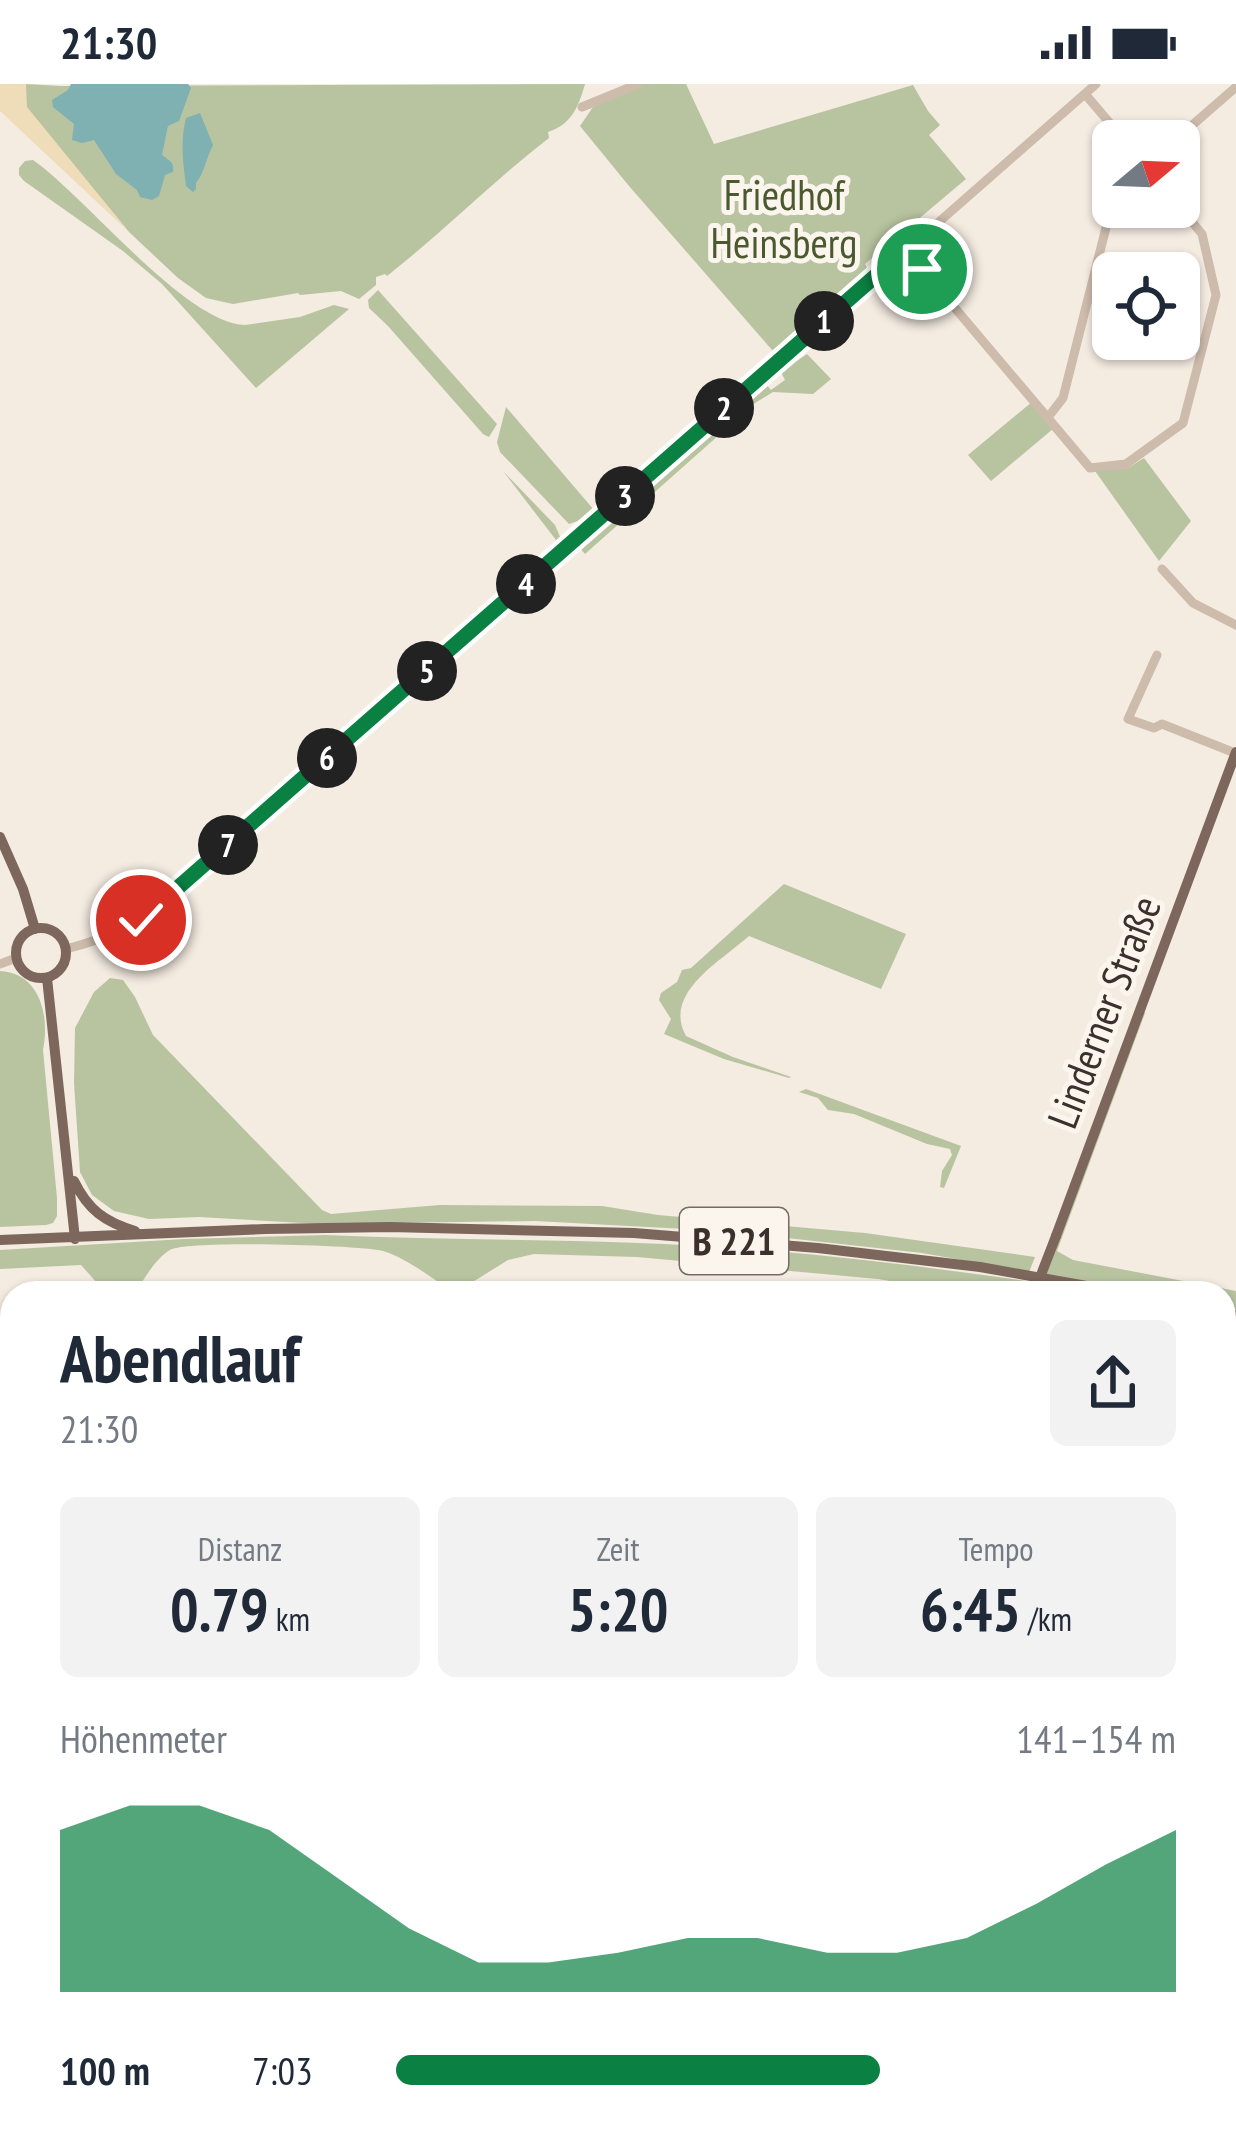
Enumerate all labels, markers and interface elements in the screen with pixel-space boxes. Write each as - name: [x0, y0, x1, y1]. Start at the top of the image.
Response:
- text: 21:30: [60, 13, 157, 71]
- north arrow: [1092, 120, 1200, 228]
- map controls: [1092, 120, 1200, 360]
- park label: Friedhof Heinsberg: [711, 167, 857, 270]
- pin: [871, 218, 973, 320]
- icon: arrive: [889, 236, 955, 302]
- button: locate: [1092, 252, 1200, 360]
- pin: 1: [794, 291, 854, 351]
- text: 1: [816, 299, 832, 342]
- pin: 2: [694, 378, 754, 438]
- text: 2: [716, 386, 732, 429]
- pin: 3: [595, 466, 655, 526]
- text: 3: [617, 474, 633, 517]
- pin: 4: [496, 554, 556, 614]
- text: 4: [518, 562, 534, 605]
- pin: 5: [397, 641, 457, 701]
- text: 5: [419, 649, 435, 692]
- pin: 6: [297, 728, 357, 788]
- text: 6: [319, 736, 335, 779]
- pin: 7: [198, 815, 258, 875]
- text: 7: [220, 823, 236, 866]
- pin: [90, 869, 192, 971]
- icon: check: [108, 887, 174, 953]
- street label: Linderner Straße: [1034, 888, 1173, 1136]
- road number: B 221: [680, 1208, 788, 1274]
- text: Abendlauf: [60, 1315, 300, 1400]
- button: share: [1050, 1320, 1176, 1446]
- text: 21:30: [60, 1403, 138, 1454]
- text: Distanz: [198, 1527, 282, 1570]
- text: Zeit: [596, 1527, 640, 1570]
- text: Tempo: [958, 1527, 1034, 1570]
- text: 0.79: [170, 1570, 269, 1648]
- text: 5:20: [567, 1570, 669, 1648]
- text: 6:45: [920, 1570, 1021, 1648]
- text: km: [269, 1597, 310, 1640]
- text: /km: [1021, 1597, 1072, 1640]
- text: Höhenmeter: [60, 1713, 227, 1764]
- text: 141–154 m: [1016, 1713, 1176, 1764]
- text: 100 m: [60, 2045, 150, 2096]
- text: 7:03: [252, 2045, 313, 2096]

